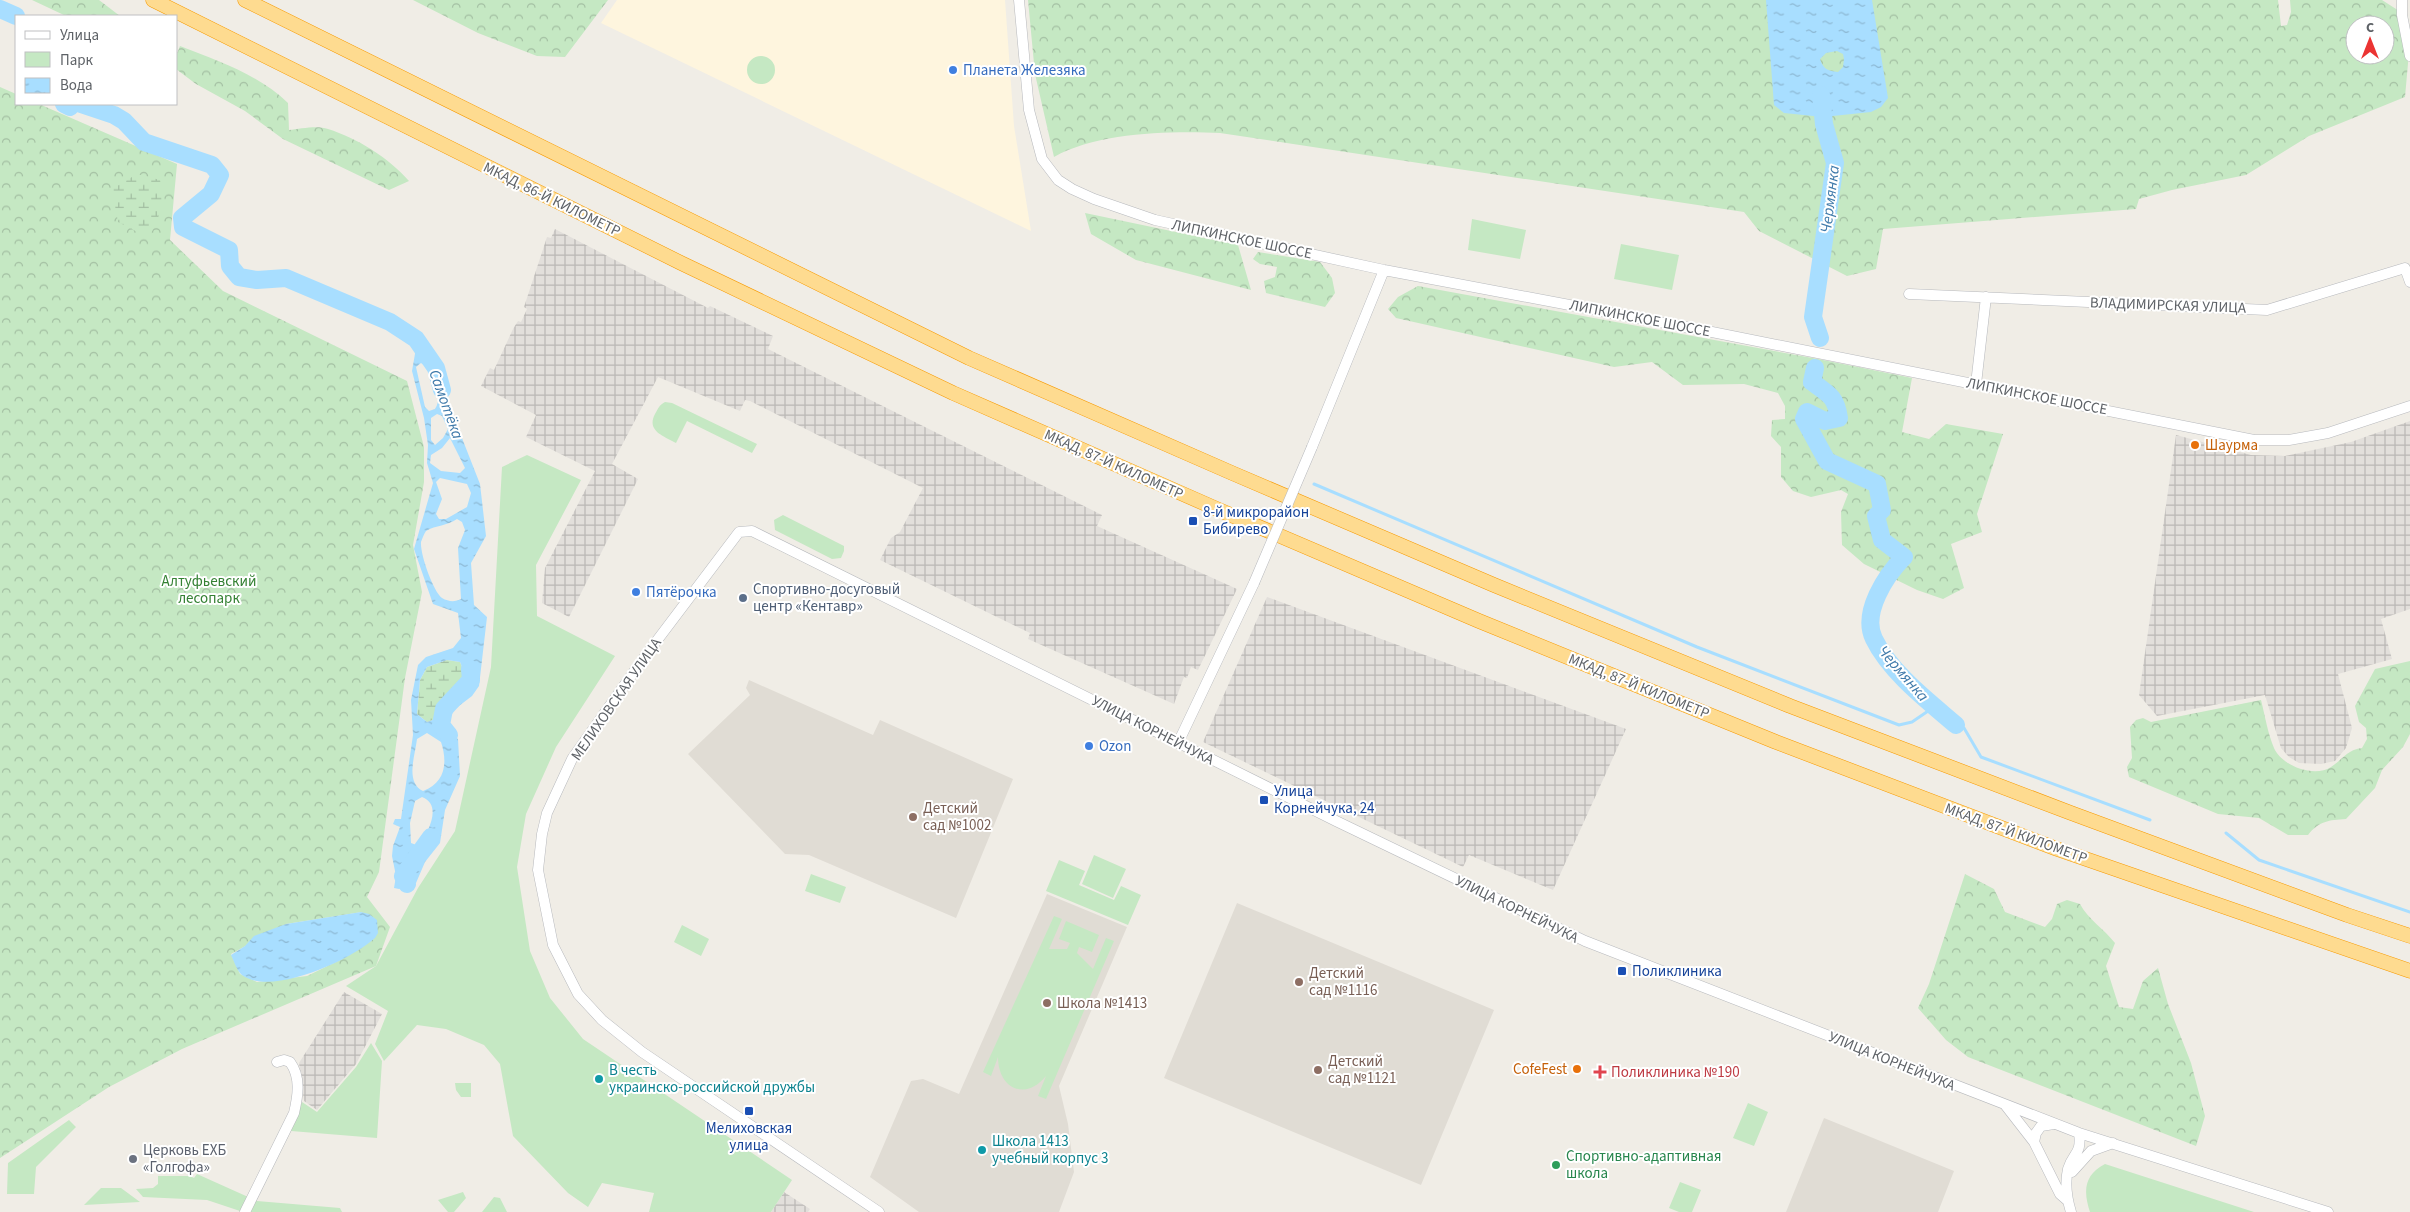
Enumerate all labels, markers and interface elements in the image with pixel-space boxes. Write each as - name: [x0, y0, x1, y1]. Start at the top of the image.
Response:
- legend: [15, 15, 178, 105]
- north arrow: [2345, 15, 2395, 65]
- text: С: [2366, 18, 2374, 38]
- text: Улица: [60, 25, 99, 46]
- text: Парк: [60, 50, 94, 71]
- place label: Планета Железяка: [963, 60, 1086, 81]
- marker: Планета Железяка: [947, 64, 959, 76]
- text: Вода: [60, 75, 93, 96]
- street label: МКАД, 86-Й КИЛОМЕТР: [480, 157, 624, 242]
- water label: Чермянка: [1815, 164, 1845, 234]
- street label: ЛИПКИНСКОЕ ШОССЕ: [1170, 214, 1314, 265]
- street label: ВЛАДИМИРСКАЯ УЛИЦА: [2090, 292, 2247, 319]
- street label: ЛИПКИНСКОЕ ШОССЕ: [1568, 295, 1712, 342]
- water label: Самотёка: [423, 367, 469, 442]
- street label: ЛИПКИНСКОЕ ШОССЕ: [1965, 373, 2109, 420]
- street label: МКАД, 87-Й КИЛОМЕТР: [1041, 424, 1187, 505]
- place label: Шаурма: [2205, 435, 2258, 456]
- marker: Шаурма: [2189, 439, 2201, 451]
- place label: 8-й микрорайон Бибирево: [1203, 502, 1309, 540]
- marker: 8-й микрорайон Бибирево: [1187, 515, 1199, 527]
- park label: Алтуфьевский лесопарк: [162, 571, 256, 609]
- place label: Спортивно-досуговый центр «Кентавр»: [753, 579, 900, 617]
- place label: Пятёрочка: [646, 582, 717, 603]
- marker: Пятёрочка: [630, 586, 642, 598]
- marker: Спортивно-досуговый центр «Кентавр»: [737, 592, 749, 604]
- street label: МЕЛИХОВСКАЯ УЛИЦА: [566, 633, 667, 765]
- water label: Чермянка: [1873, 641, 1934, 707]
- street label: МКАД, 87-Й КИЛОМЕТР: [1565, 649, 1712, 724]
- street label: УЛИЦА КОРНЕЙЧУКА: [1088, 690, 1218, 771]
- place label: Ozon: [1099, 736, 1131, 757]
- marker: Ozon: [1083, 740, 1095, 752]
- place label: Улица Корнейчука, 24: [1274, 781, 1375, 819]
- marker: Улица Корнейчука, 24: [1258, 794, 1270, 806]
- place label: Детский сад №1002: [923, 798, 991, 836]
- street label: МКАД, 87-Й КИЛОМЕТР: [1942, 798, 2090, 869]
- marker: Детский сад №1002: [907, 811, 919, 823]
- street label: УЛИЦА КОРНЕЙЧУКА: [1452, 870, 1583, 949]
- place label: Поликлиника: [1632, 961, 1722, 982]
- place label: Детский сад №1116: [1309, 963, 1377, 1001]
- marker: Поликлиника: [1616, 965, 1628, 977]
- marker: Детский сад №1116: [1293, 976, 1305, 988]
- place label: Школа №1413: [1057, 993, 1147, 1014]
- marker: Школа №1413: [1041, 997, 1053, 1009]
- street label: УЛИЦА КОРНЕЙЧУКА: [1825, 1026, 1959, 1097]
- place label: Детский сад №1121: [1328, 1051, 1396, 1089]
- place label: CofeFest: [1513, 1059, 1567, 1080]
- place label: В честь украинско-российской дружбы: [609, 1060, 815, 1098]
- place label: Поликлиника №190: [1611, 1062, 1740, 1083]
- marker: CofeFest: [1571, 1063, 1583, 1075]
- marker: Детский сад №1121: [1312, 1064, 1324, 1076]
- marker: Поликлиника №190: [1593, 1065, 1607, 1079]
- marker: В честь украинско-российской дружбы: [593, 1073, 605, 1085]
- marker: Мелиховская улица: [743, 1105, 755, 1117]
- place label: Мелиховская улица: [706, 1118, 792, 1156]
- place label: Школа 1413 учебный корпус 3: [992, 1131, 1108, 1169]
- place label: Церковь ЕХБ «Голгофа»: [143, 1140, 226, 1178]
- marker: Школа 1413 учебный корпус 3: [976, 1144, 988, 1156]
- place label: Спортивно-адаптивная школа: [1566, 1146, 1722, 1184]
- marker: Церковь ЕХБ «Голгофа»: [127, 1153, 139, 1165]
- marker: Спортивно-адаптивная школа: [1550, 1159, 1562, 1171]

